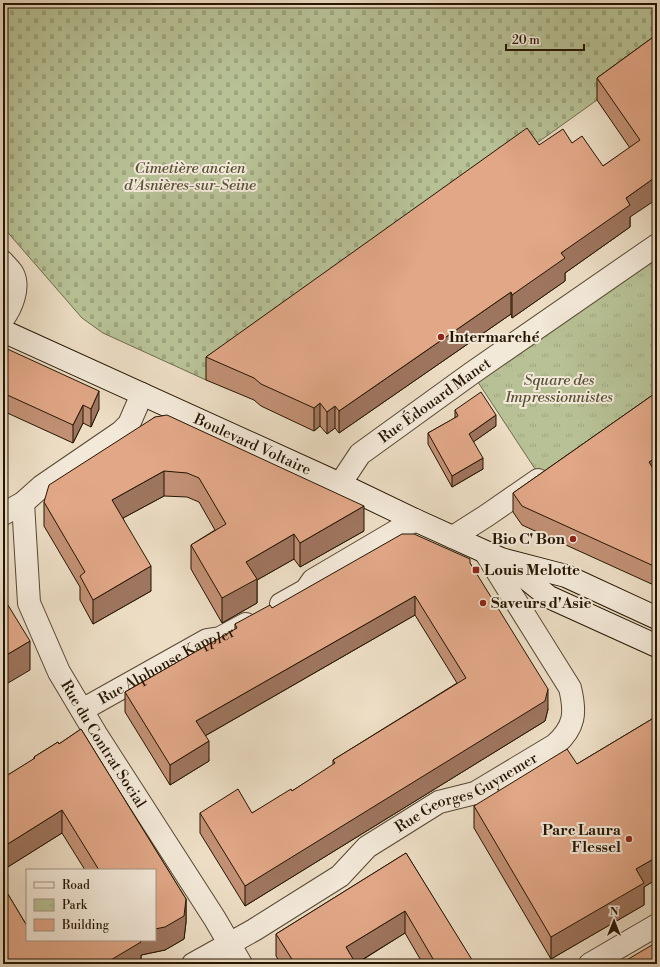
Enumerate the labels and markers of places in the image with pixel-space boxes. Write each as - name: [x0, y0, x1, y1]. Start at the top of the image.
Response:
- place label: Intermarché: [449, 328, 539, 347]
- marker: Intermarché: [436, 332, 446, 342]
- place label: Bio C' Bon: [492, 530, 566, 549]
- marker: Bio C' Bon: [568, 534, 578, 544]
- place label: Louis Melotte: [484, 561, 580, 580]
- marker: Louis Melotte: [471, 565, 481, 575]
- place label: Saveurs d'Asie: [491, 594, 592, 613]
- marker: Saveurs d'Asie: [478, 598, 488, 608]
- place label: Parc Laura Flessel: [542, 821, 622, 857]
- marker: Parc Laura Flessel: [624, 834, 634, 844]

